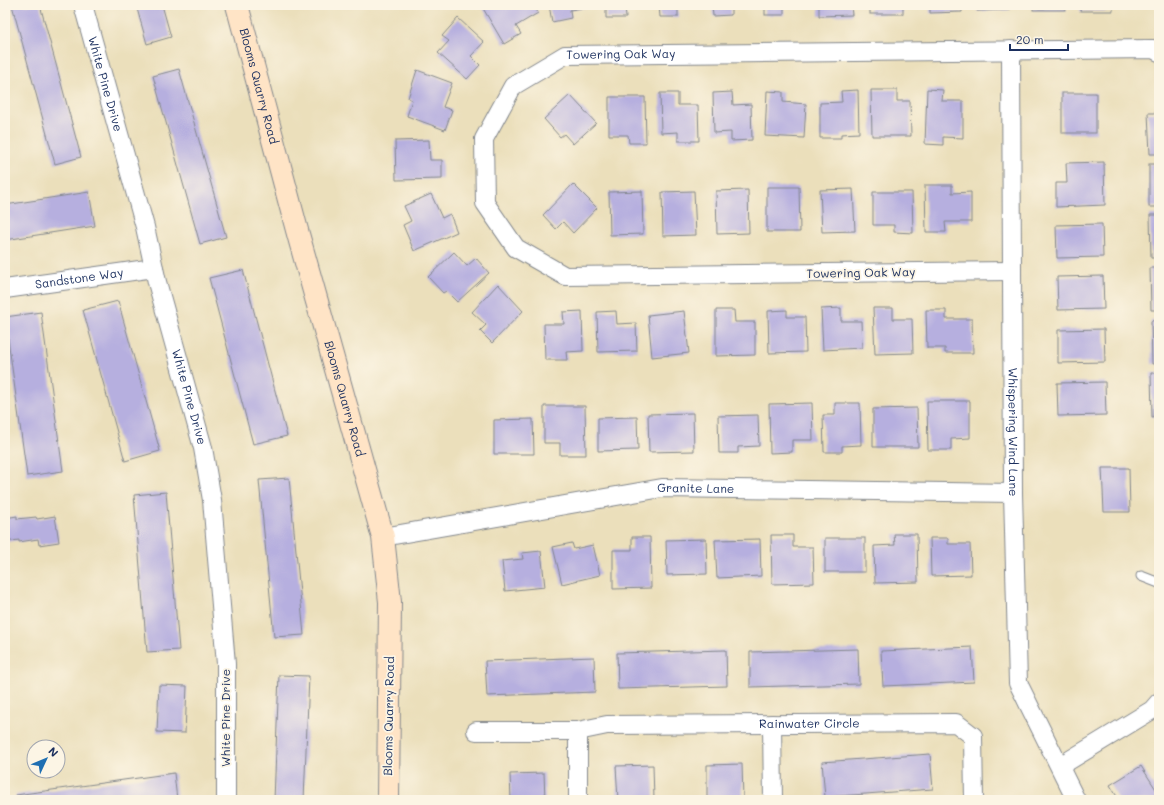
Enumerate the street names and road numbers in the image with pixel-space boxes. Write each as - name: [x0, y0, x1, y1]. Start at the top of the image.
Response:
- street label: Blooms Quarry Road: [236, 26, 283, 146]
- street label: White Pine Drive: [85, 34, 127, 133]
- street label: Towering Oak Way: [566, 45, 676, 62]
- street label: Sandstone Way: [34, 263, 124, 292]
- street label: Towering Oak Way: [806, 263, 916, 281]
- street label: Blooms Quarry Road: [321, 339, 369, 458]
- street label: White Pine Drive: [169, 347, 211, 446]
- street label: Whispering Wind Lane: [1005, 367, 1022, 497]
- street label: Granite Lane: [656, 478, 734, 496]
- street label: Blooms Quarry Road: [379, 656, 397, 776]
- street label: White Pine Drive: [217, 669, 233, 767]
- street label: Rainwater Circle: [759, 715, 860, 731]

